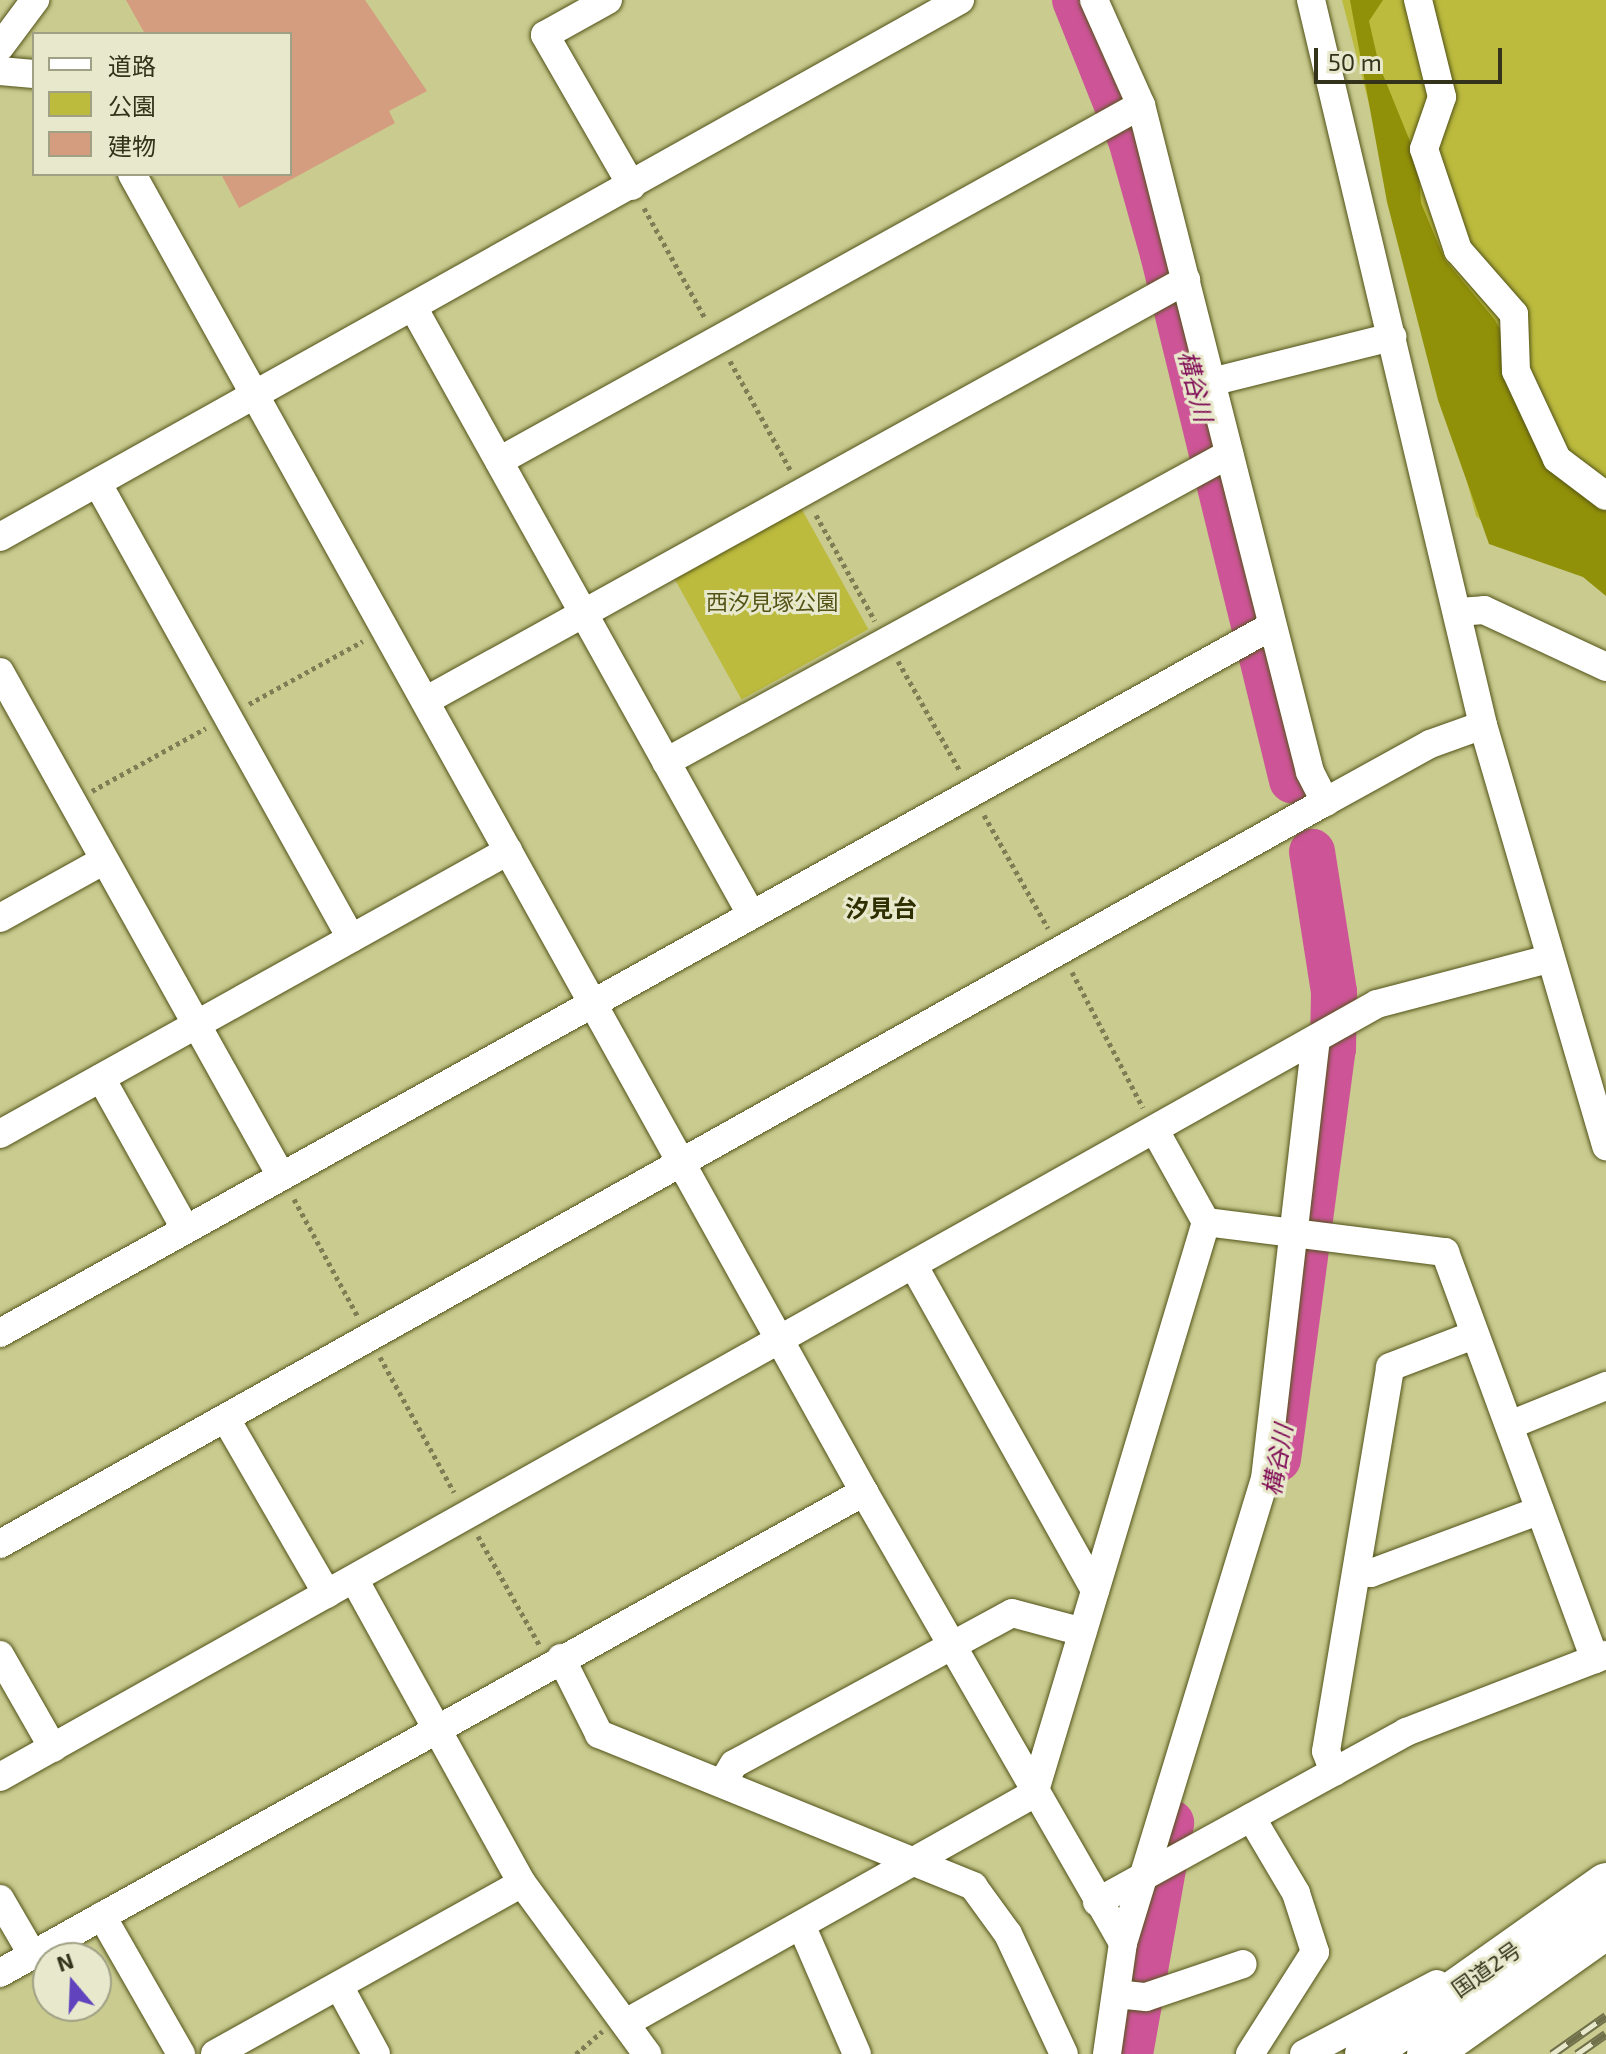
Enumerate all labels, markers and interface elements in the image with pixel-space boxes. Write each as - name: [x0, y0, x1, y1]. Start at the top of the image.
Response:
- legend: [32, 32, 292, 176]
- scale bar: [1318, 32, 1506, 82]
- text: 50 m: [1328, 47, 1382, 76]
- text: 道路: [108, 51, 156, 80]
- text: 公園: [108, 91, 156, 120]
- text: 建物: [108, 131, 156, 160]
- water label: 構谷川: [1173, 348, 1219, 424]
- park label: 西汐見塚公園: [706, 589, 838, 615]
- district label: 汐見台: [845, 894, 917, 922]
- water label: 構谷川: [1257, 1422, 1297, 1498]
- street label: 国道2号: [1446, 1936, 1526, 2002]
- north arrow: [32, 1942, 112, 2022]
- text: N: [53, 1946, 77, 1976]

